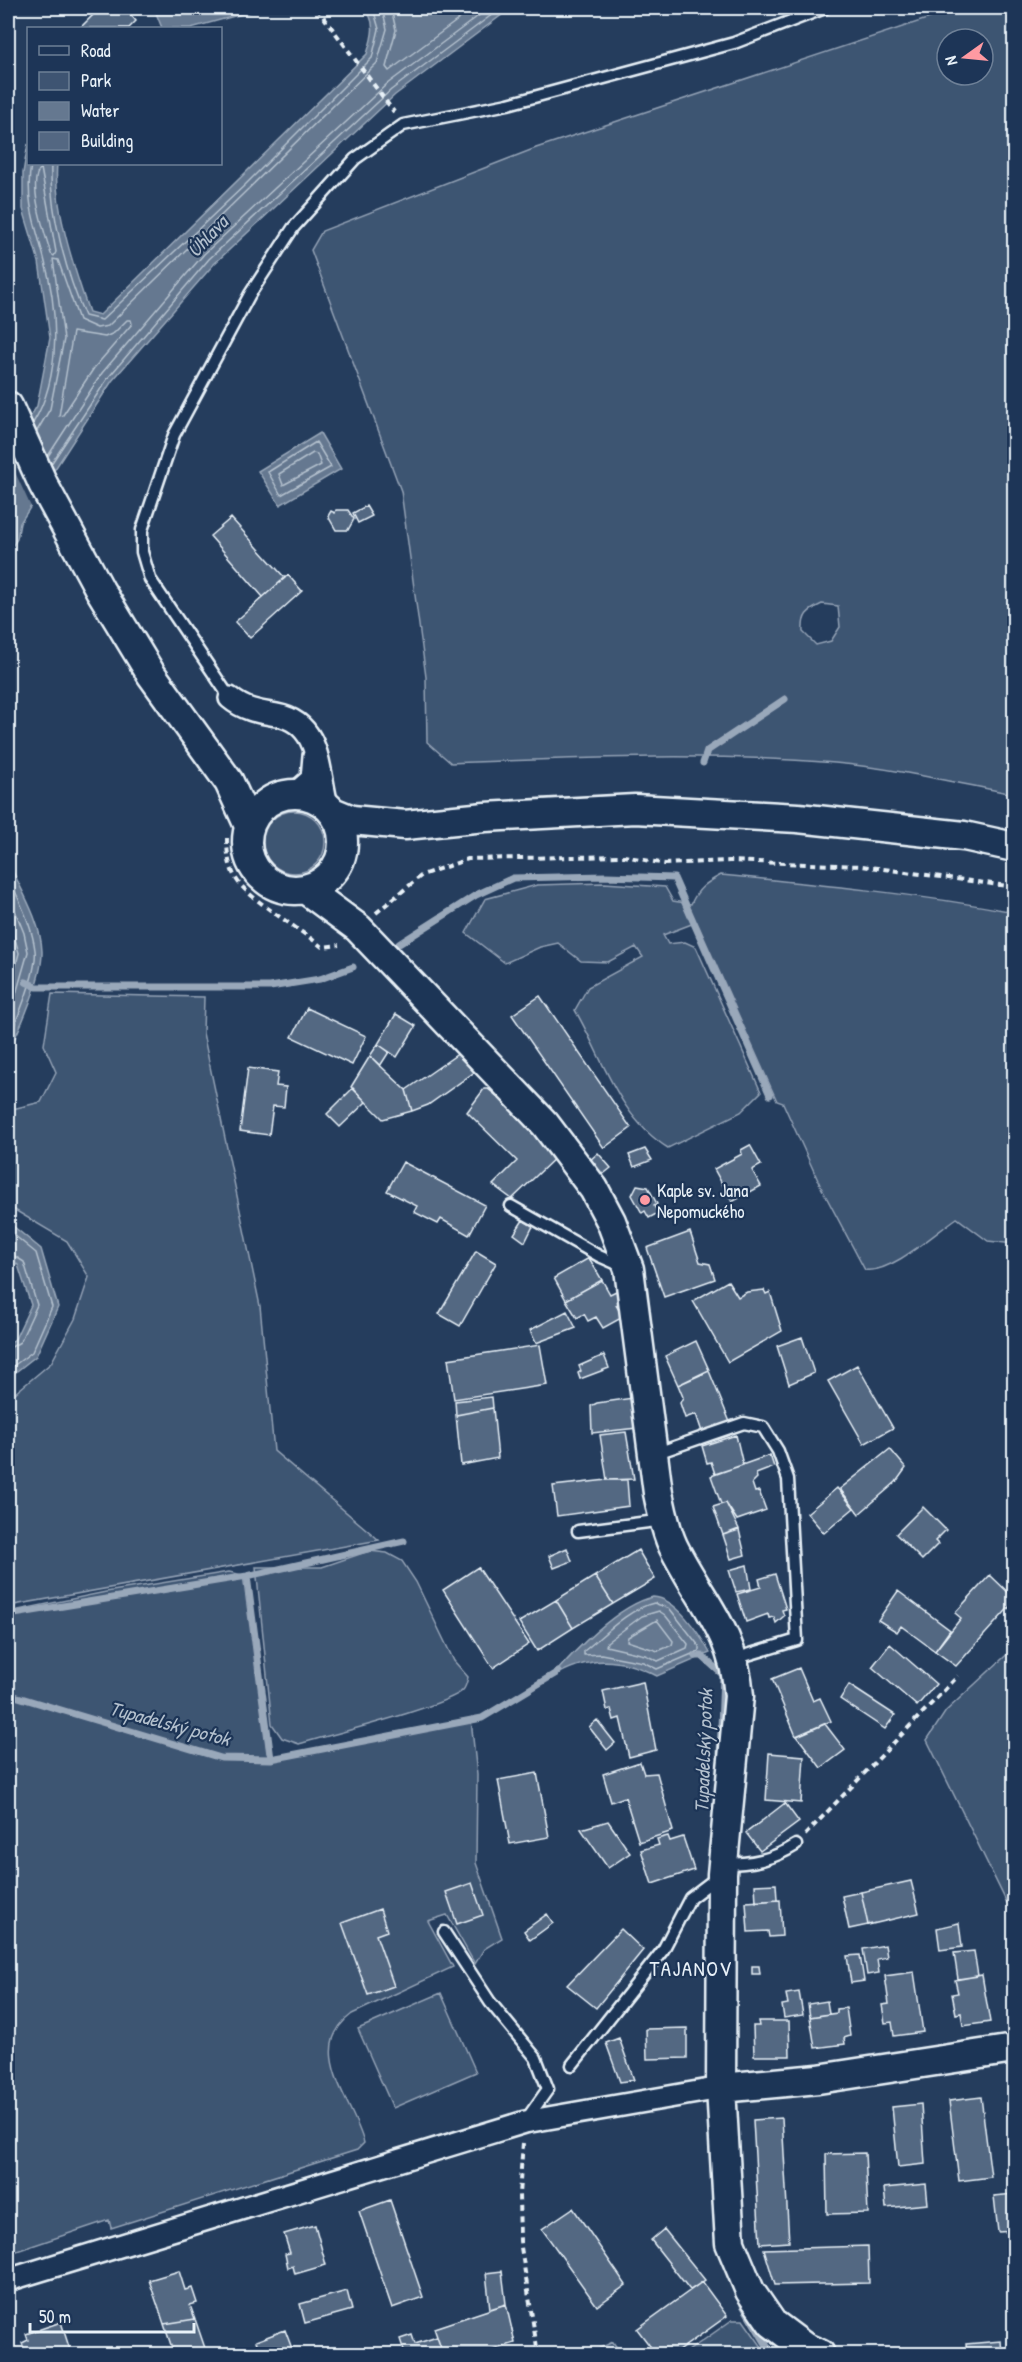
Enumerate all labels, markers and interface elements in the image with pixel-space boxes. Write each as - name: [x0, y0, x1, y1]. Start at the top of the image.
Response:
- legend: [27, 27, 222, 165]
- north arrow: [935, 27, 995, 87]
- text: Road: [81, 38, 111, 63]
- text: N: [939, 53, 962, 68]
- text: Park: [81, 68, 112, 93]
- text: Water: [81, 98, 119, 123]
- text: Building: [81, 128, 133, 153]
- water label: Úhlava: [181, 208, 235, 263]
- place label: Kaple sv. Jana Nepomuckého: [657, 1178, 748, 1224]
- marker: Kaple sv. Jana Nepomuckého: [638, 1193, 652, 1207]
- water label: Tupadelský potok: [687, 1687, 720, 1813]
- water label: Tupadelský potok: [106, 1694, 235, 1753]
- district label: TAJANOV: [649, 1954, 733, 1983]
- scale bar: [30, 2296, 194, 2334]
- text: 50 m: [39, 2304, 71, 2329]

